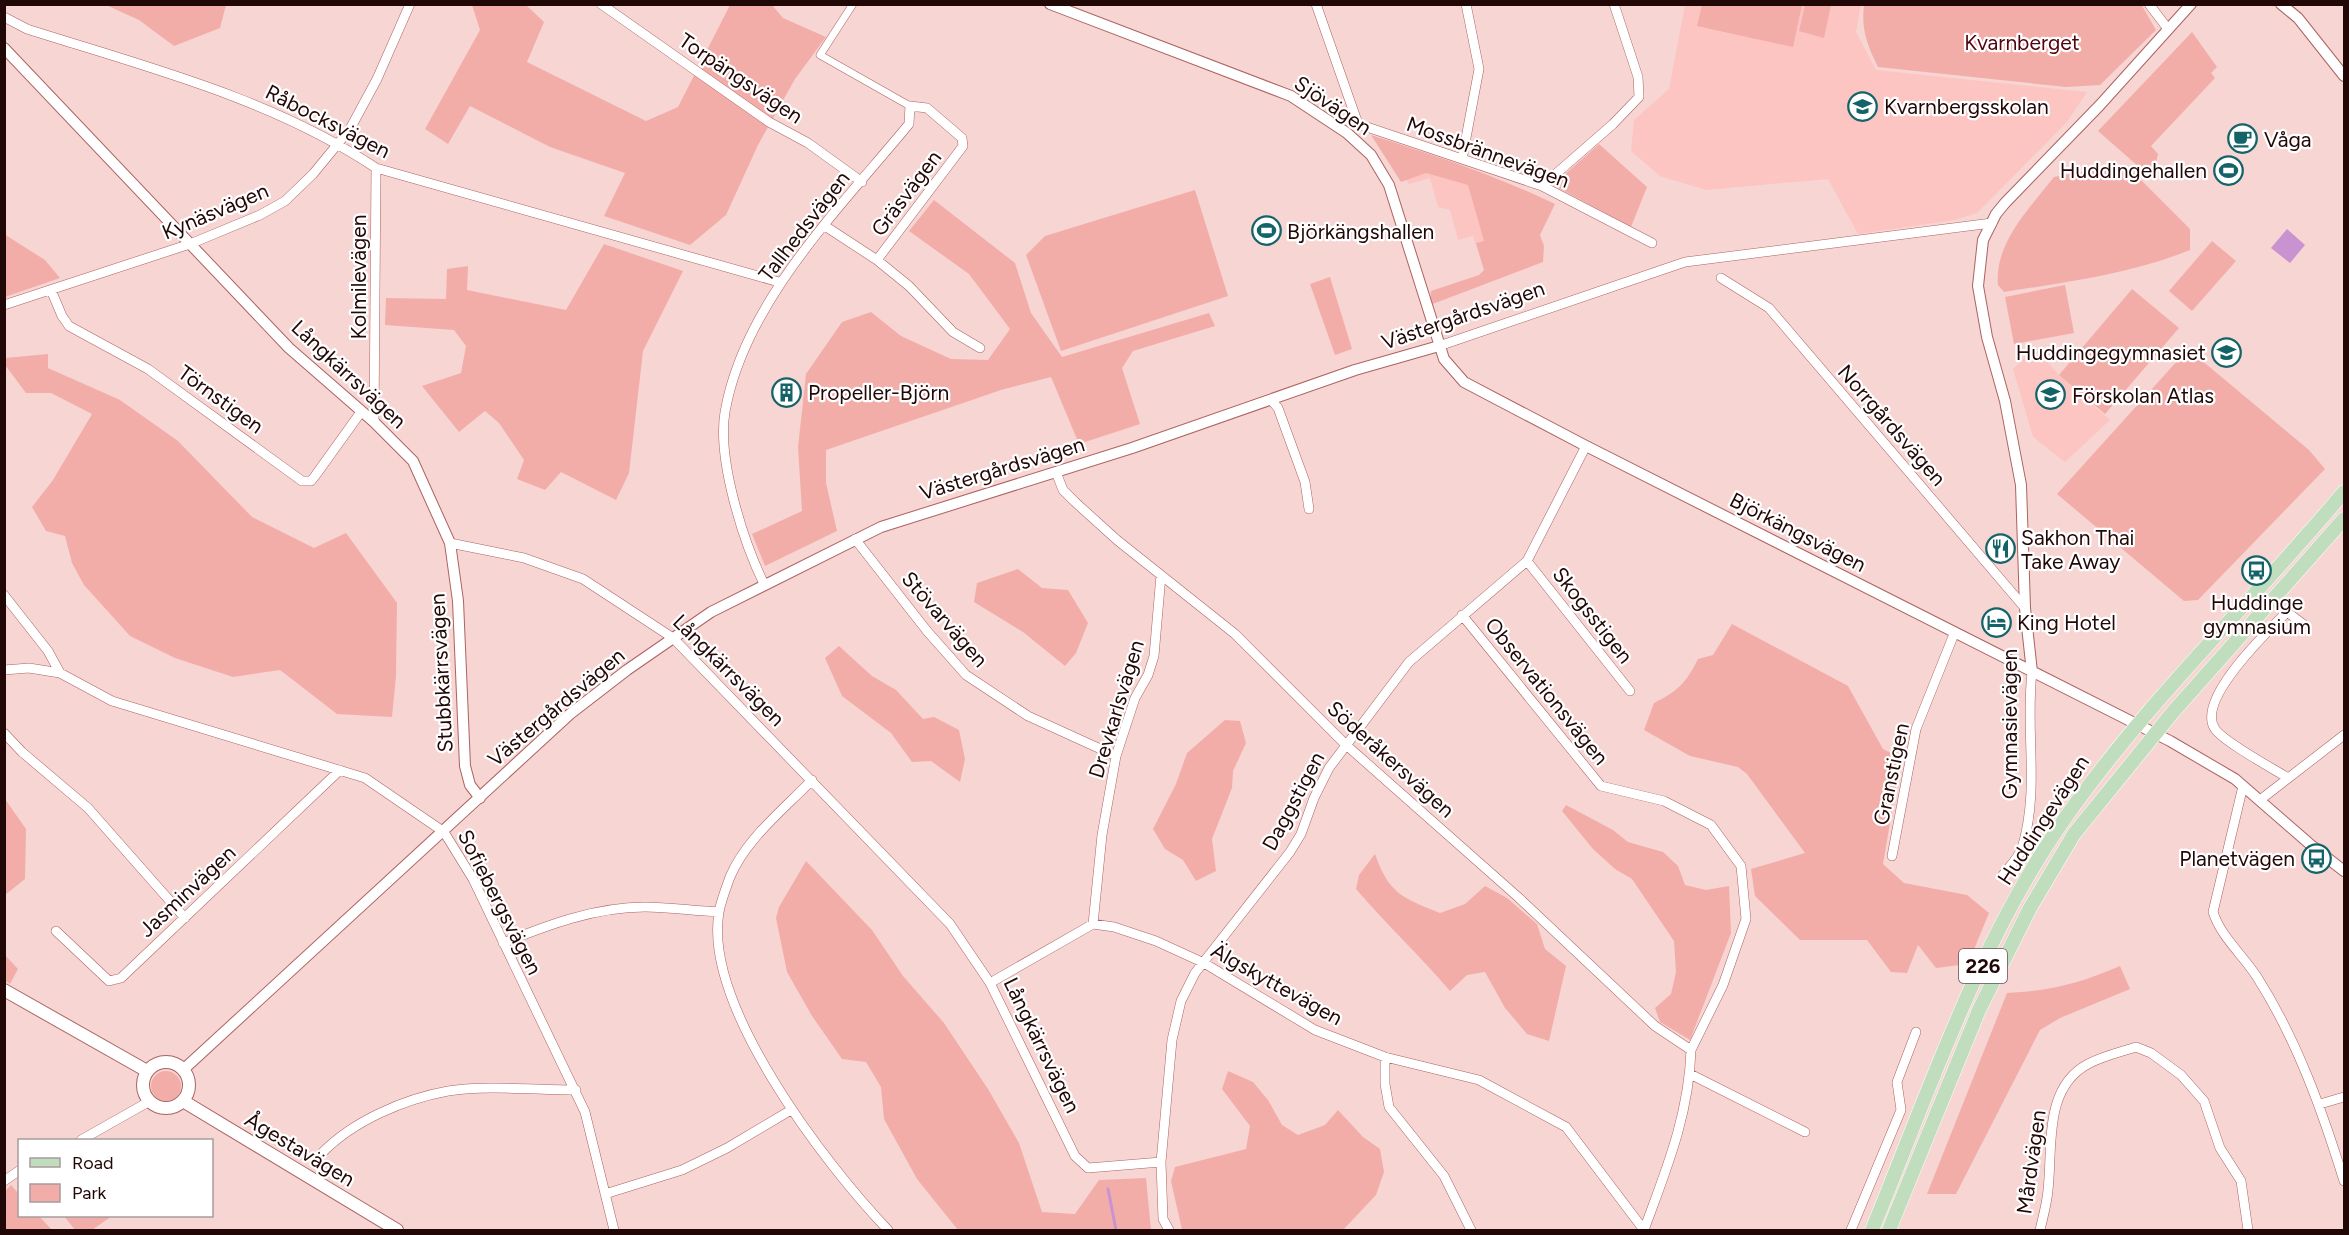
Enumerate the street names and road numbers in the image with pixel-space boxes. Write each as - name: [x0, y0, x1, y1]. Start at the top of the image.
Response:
- street label: Torpängsvägen: [674, 27, 808, 129]
- street label: Sjövägen: [1290, 70, 1376, 140]
- street label: Råbocksvägen: [261, 79, 395, 163]
- street label: Mossbrännevägen: [1403, 111, 1573, 193]
- street label: Gräsvägen: [866, 145, 946, 241]
- street label: Tallhedsvägen: [753, 166, 855, 286]
- street label: Kynäsvägen: [158, 177, 272, 245]
- street label: Kolmilevägen: [346, 214, 371, 340]
- street label: Västergårdsvägen: [1378, 275, 1548, 355]
- street label: Långkärrsvägen: [286, 315, 412, 433]
- street label: Norrgårdsvägen: [1833, 359, 1951, 491]
- street label: Törnstigen: [173, 360, 269, 438]
- street label: Västergårdsvägen: [917, 431, 1087, 505]
- street label: Björkängsvägen: [1726, 487, 1870, 577]
- street label: Skogsstigen: [1548, 562, 1638, 668]
- street label: Stövarvägen: [897, 566, 993, 672]
- street label: Stubbkärrsvägen: [424, 593, 458, 753]
- street label: Långkärrsvägen: [668, 609, 790, 731]
- street label: Observationsvägen: [1480, 612, 1614, 770]
- street label: Drevkarlsvägen: [1083, 637, 1149, 781]
- street label: Västergårdsvägen: [483, 643, 629, 771]
- street label: Gymnasievägen: [1997, 649, 2022, 799]
- street label: Söderåkersvägen: [1322, 695, 1460, 823]
- street label: Granstigen: [1868, 721, 1914, 827]
- street label: Daggstigen: [1257, 747, 1329, 855]
- street label: Huddingevägen: [1992, 751, 2094, 889]
- street label: Sofiebergsvägen: [453, 825, 547, 979]
- street label: Jasminvägen: [134, 840, 240, 942]
- street label: Älgskyttevägen: [1207, 938, 1347, 1030]
- road number: 226: [1959, 949, 2007, 983]
- street label: Långkärrsvägen: [998, 973, 1086, 1117]
- street label: Ågestavägen: [241, 1107, 359, 1191]
- street label: Mårdvägen: [2011, 1108, 2051, 1216]

